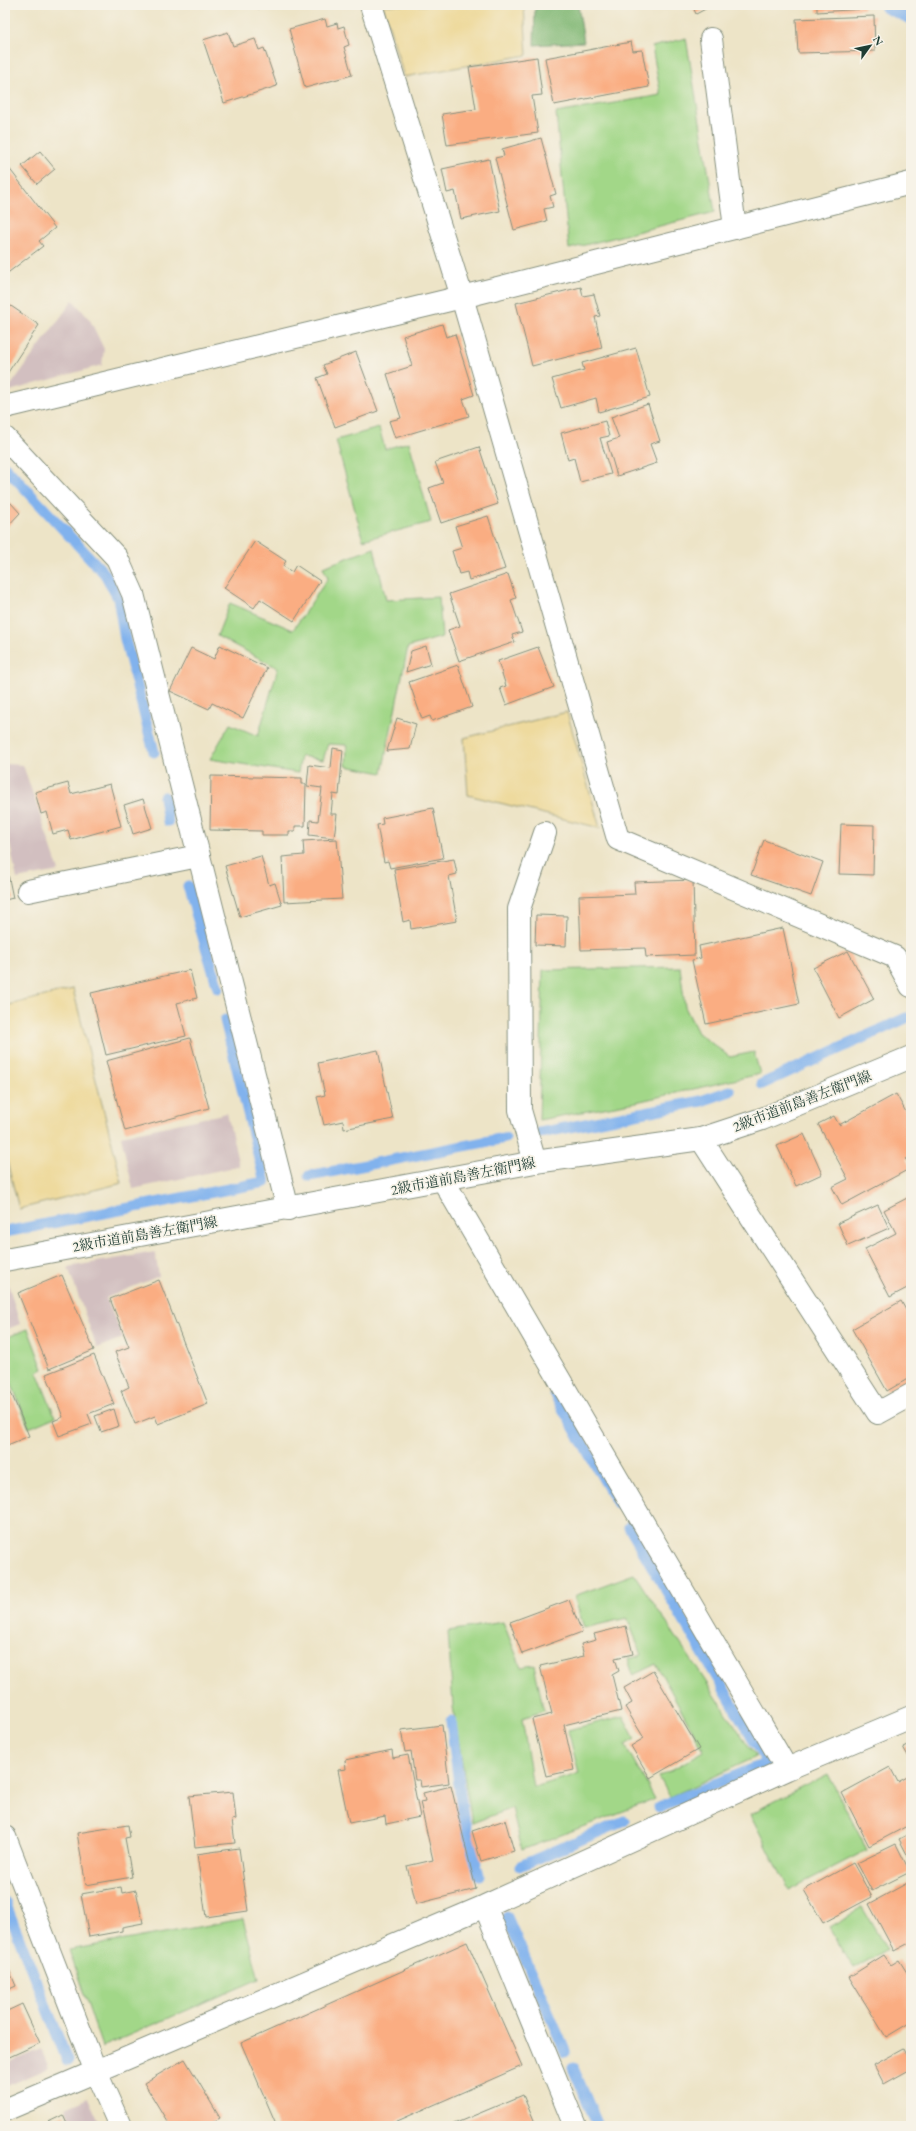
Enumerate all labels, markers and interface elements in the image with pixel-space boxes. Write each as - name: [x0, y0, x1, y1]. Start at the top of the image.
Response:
- north arrow: [850, 26, 890, 66]
- text: N: [870, 33, 887, 48]
- street label: 2級市道前島善左衛門線: [730, 1066, 874, 1136]
- street label: 2級市道前島善左衛門線: [389, 1153, 537, 1199]
- street label: 2級市道前島善左衛門線: [71, 1212, 219, 1256]

